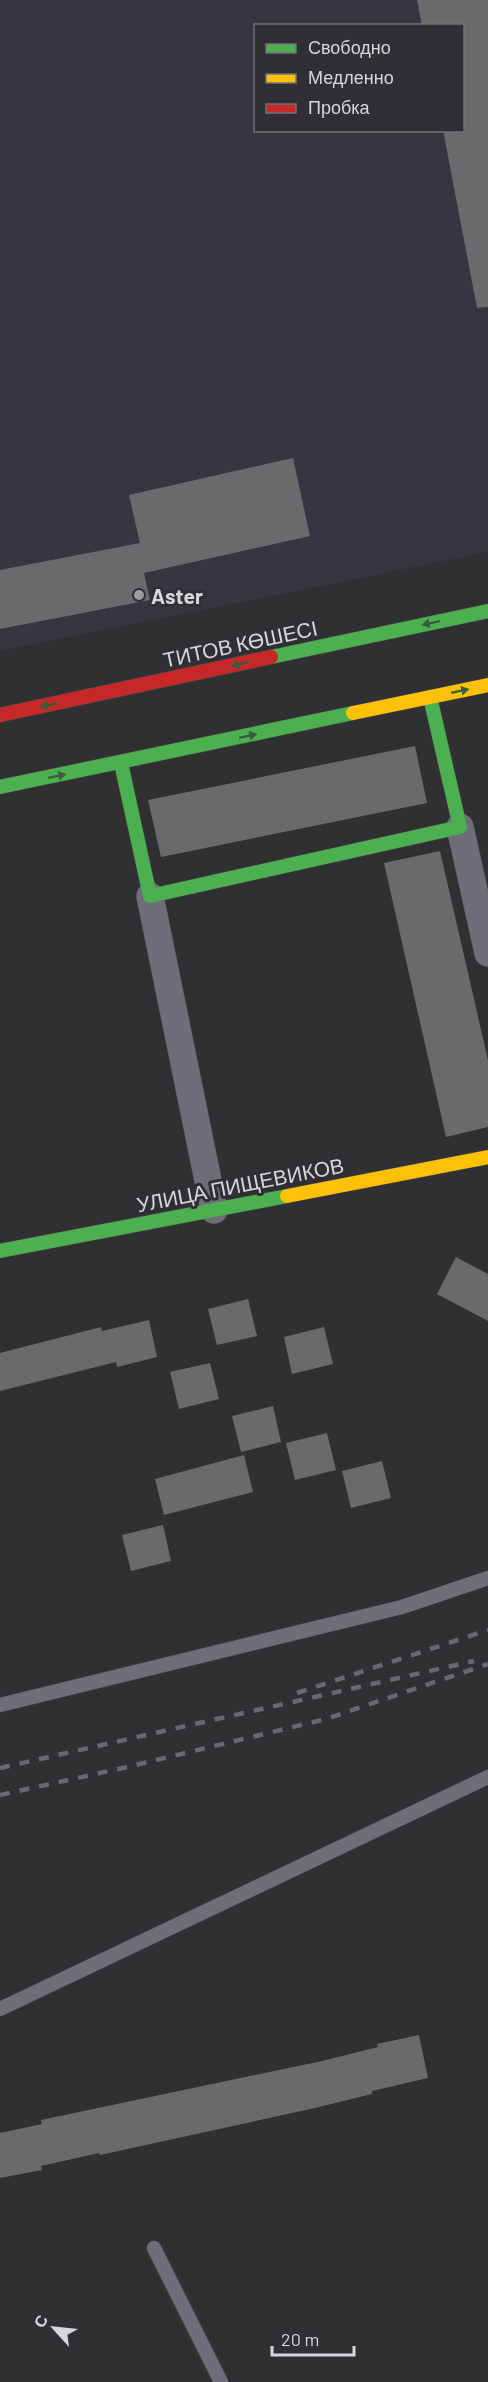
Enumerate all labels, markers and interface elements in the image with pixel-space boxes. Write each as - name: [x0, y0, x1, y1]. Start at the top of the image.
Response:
- legend: [254, 24, 464, 132]
- text: Свободно: [308, 36, 391, 58]
- text: Медленно: [308, 66, 394, 88]
- text: Пробка: [308, 96, 371, 118]
- place label: Aster: [151, 583, 203, 608]
- marker: Aster: [132, 588, 146, 602]
- street label: ТИТОВ КӨШЕСІ: [161, 614, 319, 672]
- one-way arrow: [422, 619, 440, 629]
- one-way arrow: [230, 660, 249, 669]
- one-way arrow: [450, 686, 469, 695]
- one-way arrow: [40, 701, 59, 710]
- one-way arrow: [239, 731, 258, 740]
- one-way arrow: [48, 771, 67, 780]
- street label: УЛИЦА ПИЩЕВИКОВ: [134, 1152, 346, 1216]
- north arrow: [24, 2298, 84, 2358]
- text: С: [29, 2311, 51, 2330]
- scale bar: [272, 2319, 354, 2357]
- text: 20 m: [281, 2328, 319, 2350]

